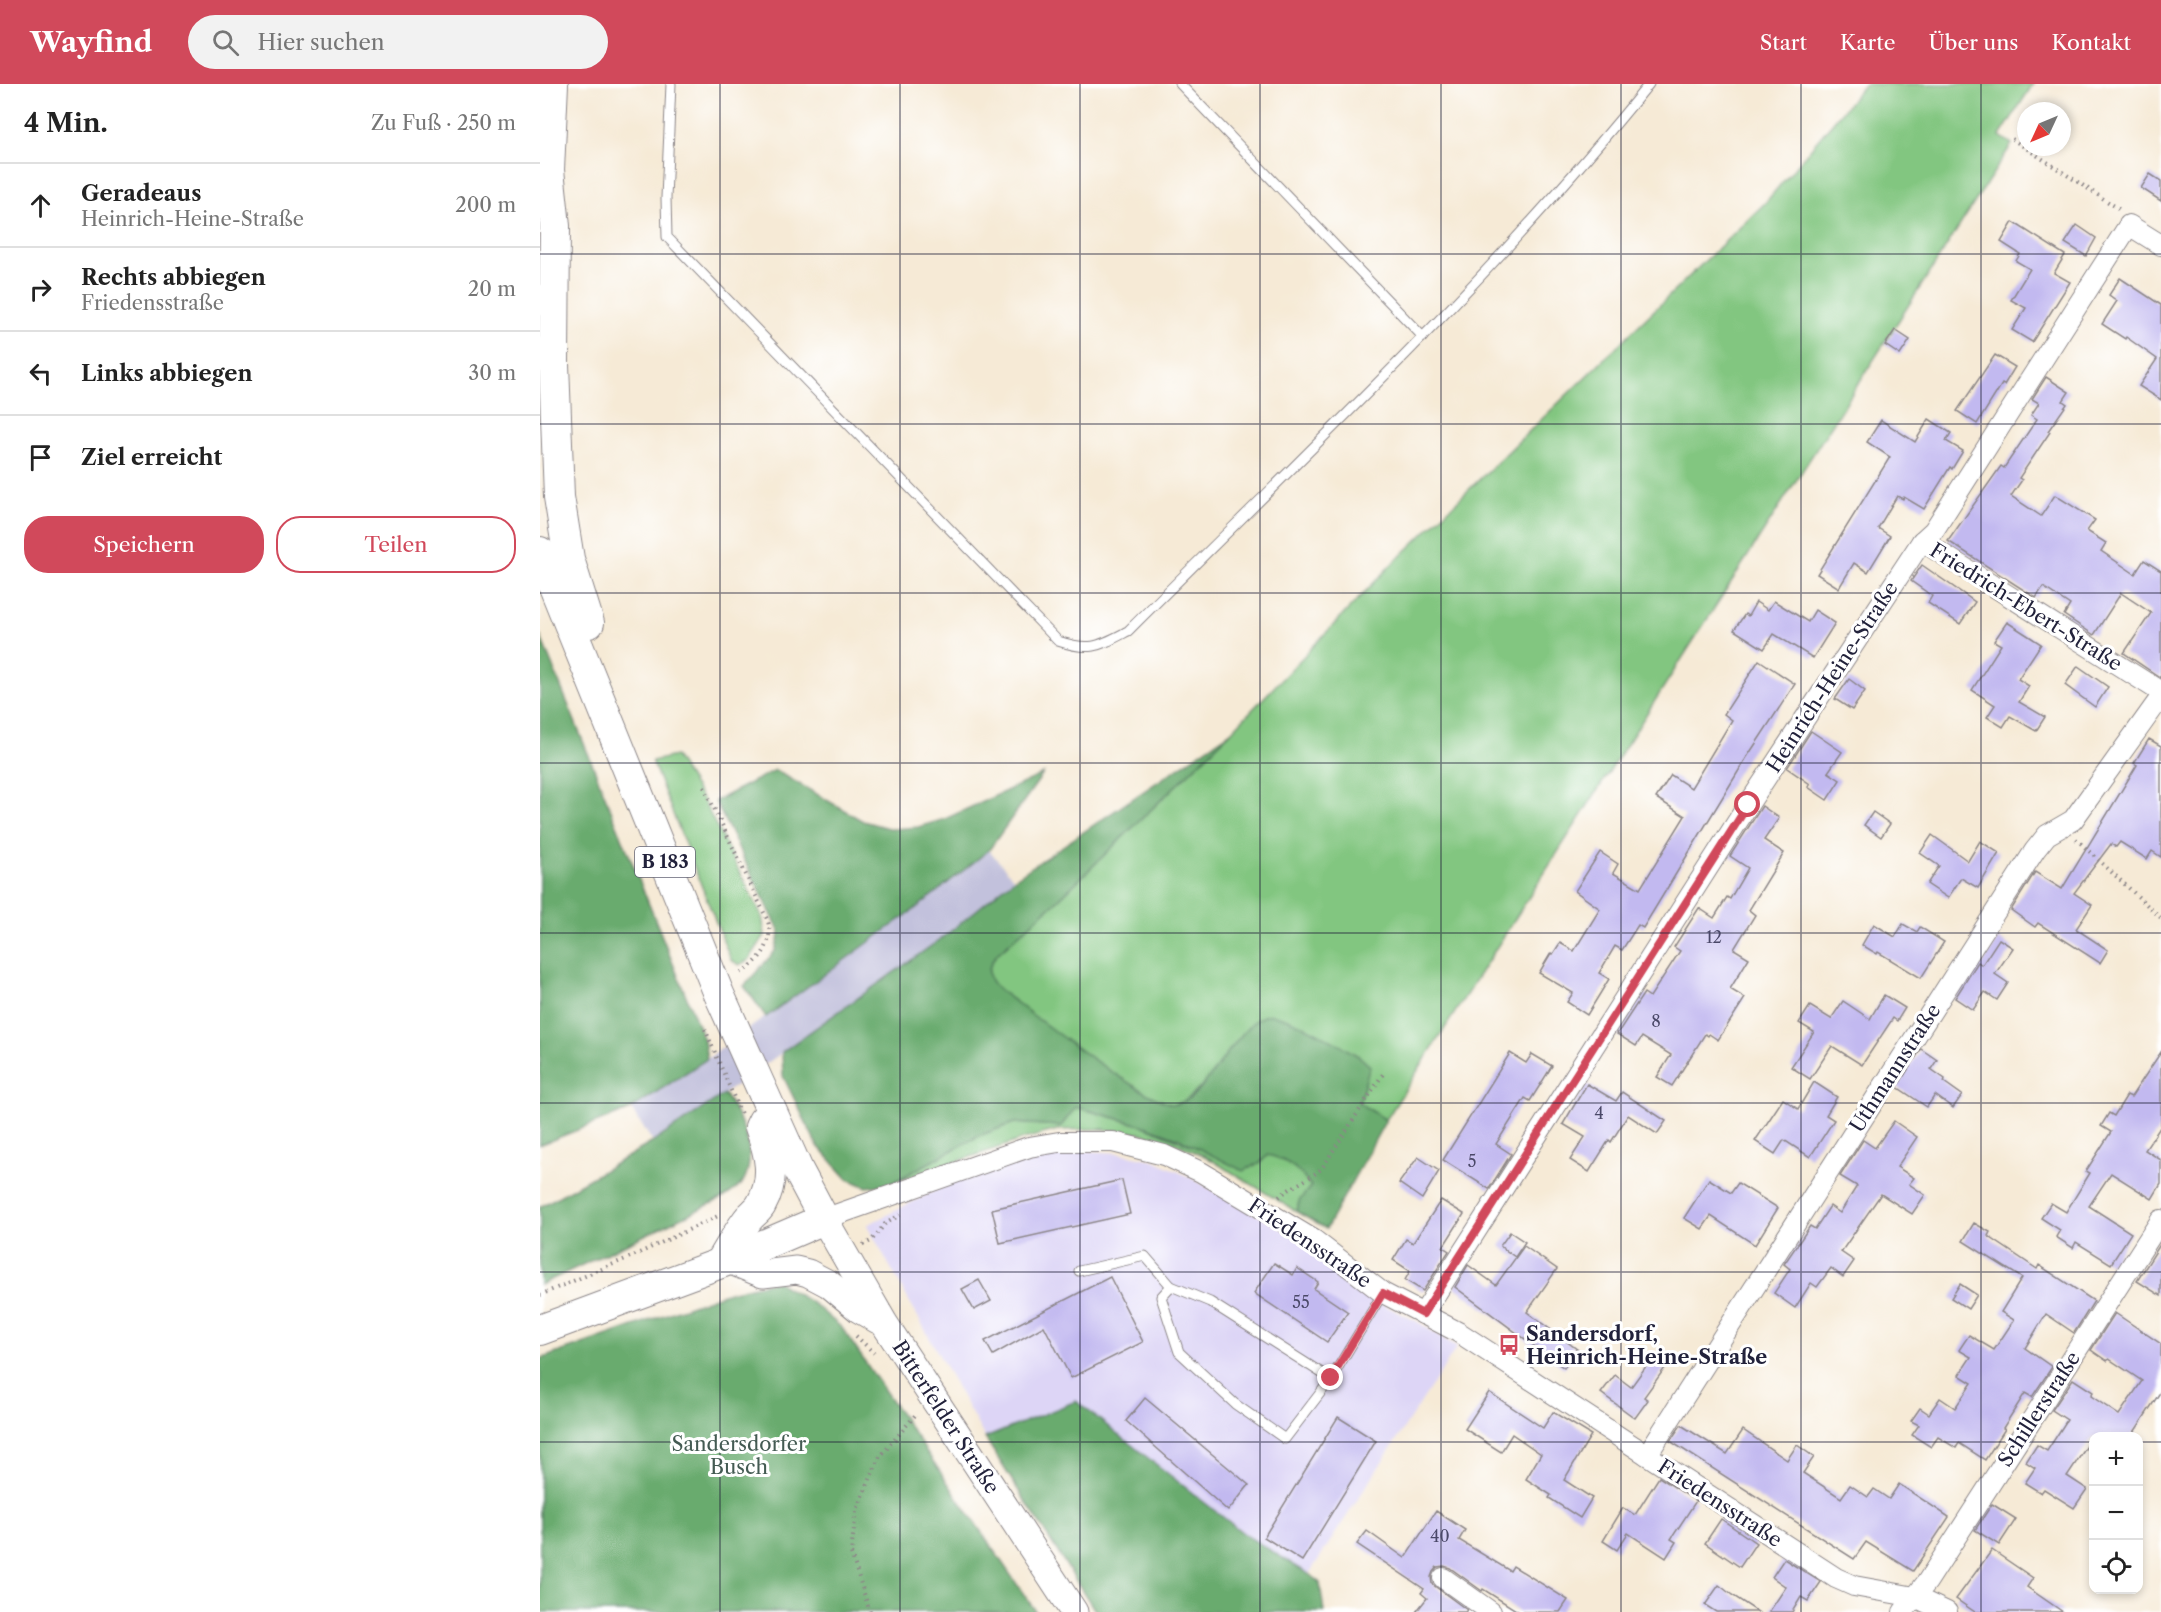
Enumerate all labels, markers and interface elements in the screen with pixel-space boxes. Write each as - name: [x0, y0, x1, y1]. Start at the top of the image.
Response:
- search box: [188, 15, 608, 69]
- text: Wayfind: [30, 25, 152, 59]
- icon: search: [209, 26, 242, 59]
- text: Hier suchen: [257, 29, 385, 56]
- text: Start: [1760, 30, 1807, 55]
- text: Karte: [1840, 30, 1896, 55]
- text: Über uns: [1929, 30, 2018, 55]
- text: Kontakt: [2051, 30, 2131, 55]
- north arrow: [2017, 102, 2071, 156]
- text: 4 Min.: [24, 107, 108, 139]
- text: Zu Fuß · 250 m: [371, 111, 516, 135]
- text: Geradeaus: [81, 180, 201, 207]
- icon: ahead: [24, 189, 57, 222]
- text: 200 m: [455, 193, 516, 217]
- text: Heinrich-Heine-Straße: [81, 207, 304, 231]
- text: Rechts abbiegen: [81, 264, 266, 291]
- icon: right: [24, 273, 57, 306]
- text: 20 m: [468, 277, 516, 301]
- text: Friedensstraße: [81, 291, 224, 315]
- icon: left: [24, 357, 57, 390]
- text: Links abbiegen: [81, 360, 253, 387]
- text: 30 m: [468, 361, 516, 385]
- icon: arrive: [24, 441, 57, 474]
- text: Ziel erreicht: [81, 444, 222, 471]
- button: Speichern: [24, 516, 264, 573]
- button: Teilen: [276, 516, 516, 573]
- street label: Friedrich-Ebert-Straße: [1925, 538, 2127, 676]
- street label: Heinrich-Heine-Straße: [1761, 577, 1903, 777]
- route start: [1734, 791, 1760, 817]
- road number: B 183: [635, 847, 695, 877]
- house number: 12: [1706, 927, 1722, 947]
- street label: Uthmannstraße: [1845, 999, 1945, 1137]
- house number: 8: [1651, 1011, 1661, 1031]
- house number: 4: [1594, 1103, 1604, 1123]
- house number: 5: [1468, 1151, 1476, 1171]
- street label: Friedensstraße: [1244, 1193, 1376, 1293]
- house number: 55: [1292, 1292, 1310, 1312]
- place label: Sandersdorf, Heinrich-Heine-Straße: [1526, 1322, 1767, 1369]
- bus stop icon: Sandersdorf, Heinrich-Heine-Straße: [1497, 1333, 1521, 1357]
- street label: Bitterfelder Straße: [888, 1336, 1004, 1498]
- street label: Schillerstraße: [1993, 1347, 2085, 1471]
- route end: [1317, 1364, 1343, 1390]
- park label: Sandersdorfer Busch: [672, 1432, 807, 1479]
- map controls: [2089, 1432, 2143, 1594]
- button: +: [2089, 1432, 2143, 1486]
- street label: Friedensstraße: [1654, 1454, 1786, 1552]
- button: −: [2089, 1486, 2143, 1540]
- house number: 40: [1430, 1526, 1450, 1546]
- button: locate: [2089, 1540, 2143, 1594]

